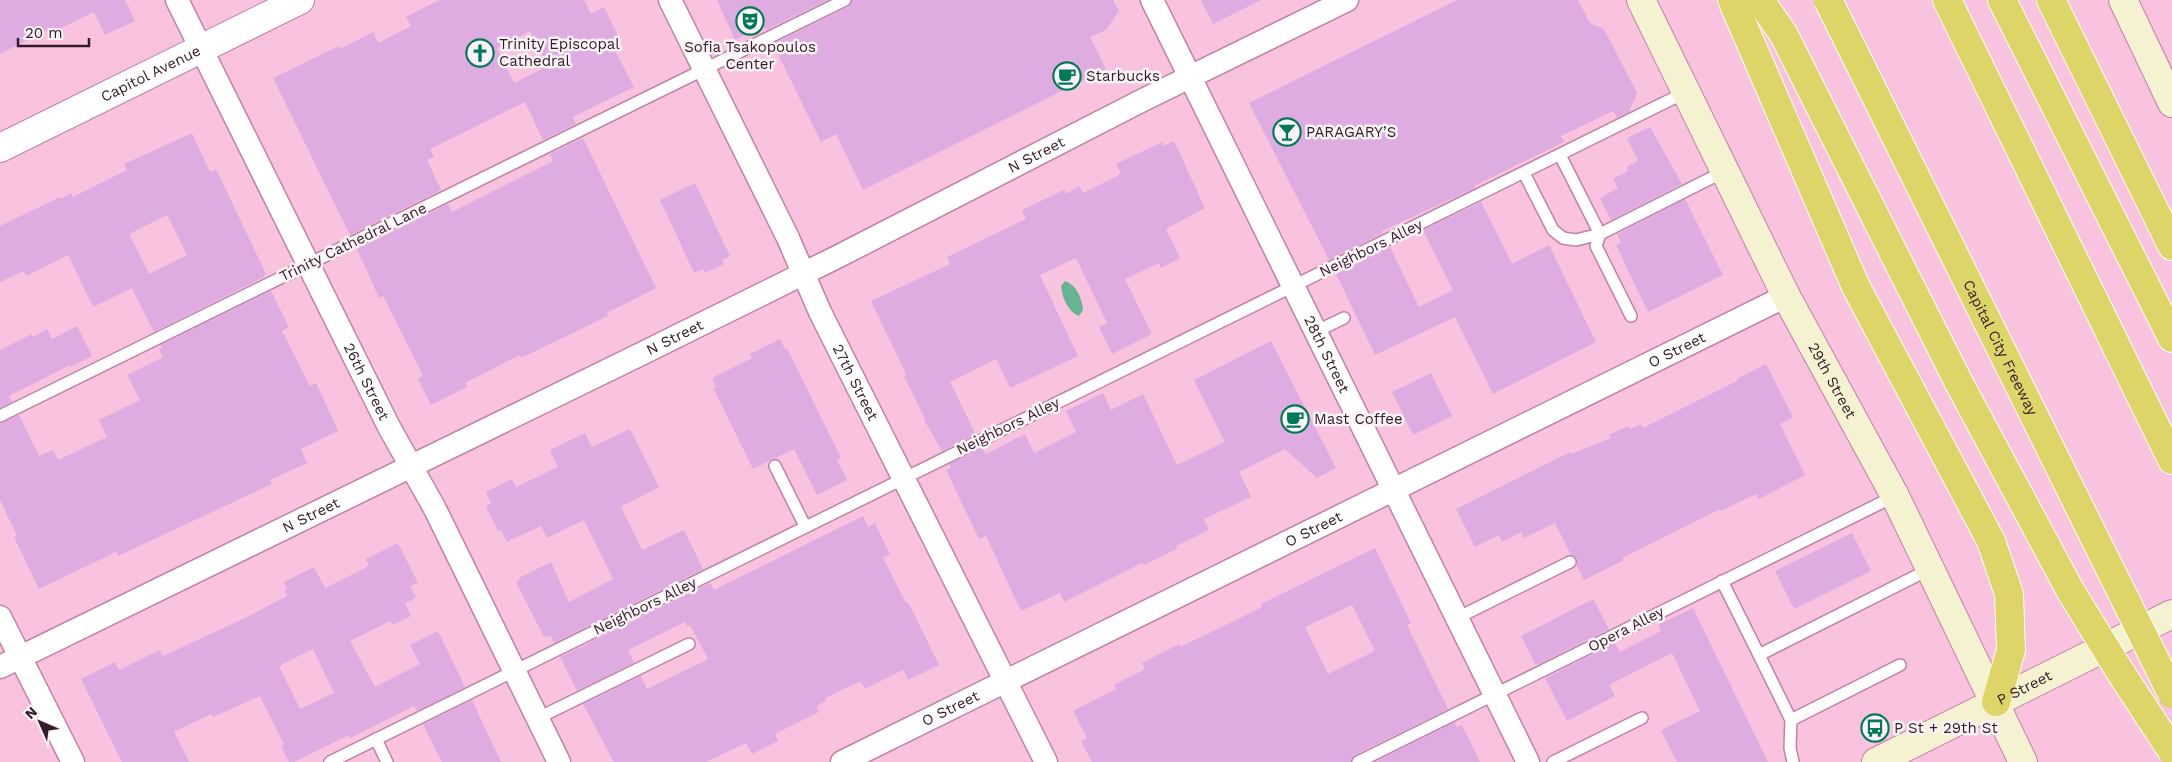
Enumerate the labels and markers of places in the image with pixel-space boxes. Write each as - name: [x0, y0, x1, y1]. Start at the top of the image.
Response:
- theatre icon: Sofia Tsakopoulos Center: [735, 6, 765, 36]
- place label: Trinity Episcopal Cathedral: [499, 35, 620, 70]
- church icon: Trinity Episcopal Cathedral: [465, 38, 495, 68]
- place label: Sofia Tsakopoulos Center: [684, 38, 816, 73]
- cafe icon: Starbucks: [1052, 61, 1082, 91]
- place label: Starbucks: [1086, 67, 1160, 85]
- bar icon: PARAGARY’S: [1272, 117, 1302, 147]
- place label: PARAGARY’S: [1306, 123, 1396, 141]
- cafe icon: Mast Coffee: [1280, 404, 1310, 434]
- place label: Mast Coffee: [1314, 410, 1403, 428]
- bus stop icon: P St + 29th St: [1860, 713, 1890, 743]
- place label: P St + 29th St: [1894, 719, 1998, 737]

